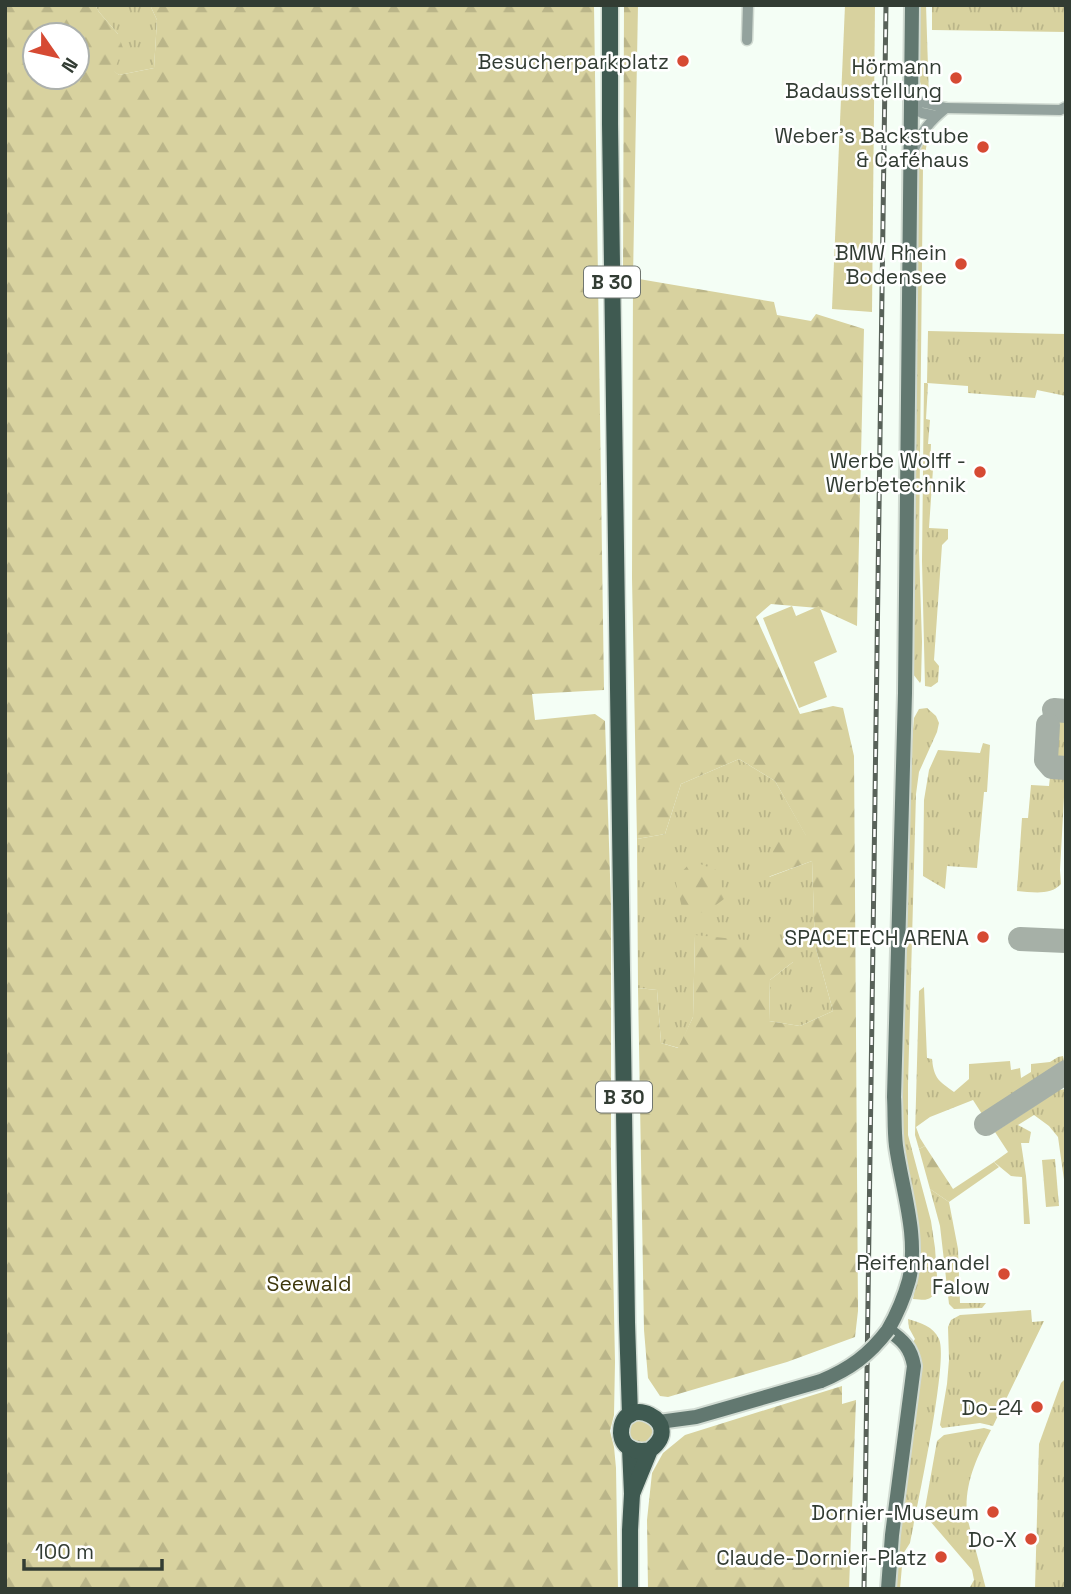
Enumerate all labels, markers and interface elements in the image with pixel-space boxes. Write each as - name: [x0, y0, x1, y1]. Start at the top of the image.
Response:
- north arrow: [21, 21, 91, 91]
- place label: Besucherparkplatz: [477, 48, 669, 75]
- text: N: [56, 53, 84, 77]
- marker: Besucherparkplatz: [675, 53, 691, 69]
- place label: Hörmann Badausstellung: [785, 53, 942, 104]
- marker: Hörmann Badausstellung: [948, 70, 964, 86]
- place label: Weber's Backstube & Caféhaus: [774, 122, 969, 173]
- marker: Weber's Backstube & Caféhaus: [975, 139, 991, 155]
- place label: BMW Rhein Bodensee: [835, 239, 947, 290]
- marker: BMW Rhein Bodensee: [953, 256, 969, 272]
- road number: B 30: [584, 266, 640, 298]
- place label: Werbe Wolff - Werbetechnik: [826, 447, 966, 498]
- marker: Werbe Wolff - Werbetechnik: [972, 464, 988, 480]
- place label: SPACETECH ARENA: [784, 924, 969, 951]
- marker: SPACETECH ARENA: [975, 929, 991, 945]
- road number: B 30: [596, 1082, 652, 1112]
- place label: Reifenhandel Falow: [856, 1249, 990, 1300]
- marker: Reifenhandel Falow: [996, 1266, 1012, 1282]
- park label: Seewald: [267, 1270, 351, 1297]
- place label: Do-24: [961, 1394, 1023, 1421]
- marker: Do-24: [1029, 1399, 1045, 1415]
- place label: Dornier-Museum: [811, 1499, 979, 1526]
- marker: Dornier-Museum: [985, 1504, 1001, 1520]
- place label: Do-X: [968, 1526, 1017, 1553]
- scale bar: [24, 1528, 163, 1572]
- marker: Do-X: [1023, 1531, 1039, 1547]
- text: 100 m: [35, 1538, 94, 1565]
- place label: Claude-Dornier-Platz: [716, 1544, 927, 1571]
- marker: Claude-Dornier-Platz: [933, 1549, 949, 1565]

